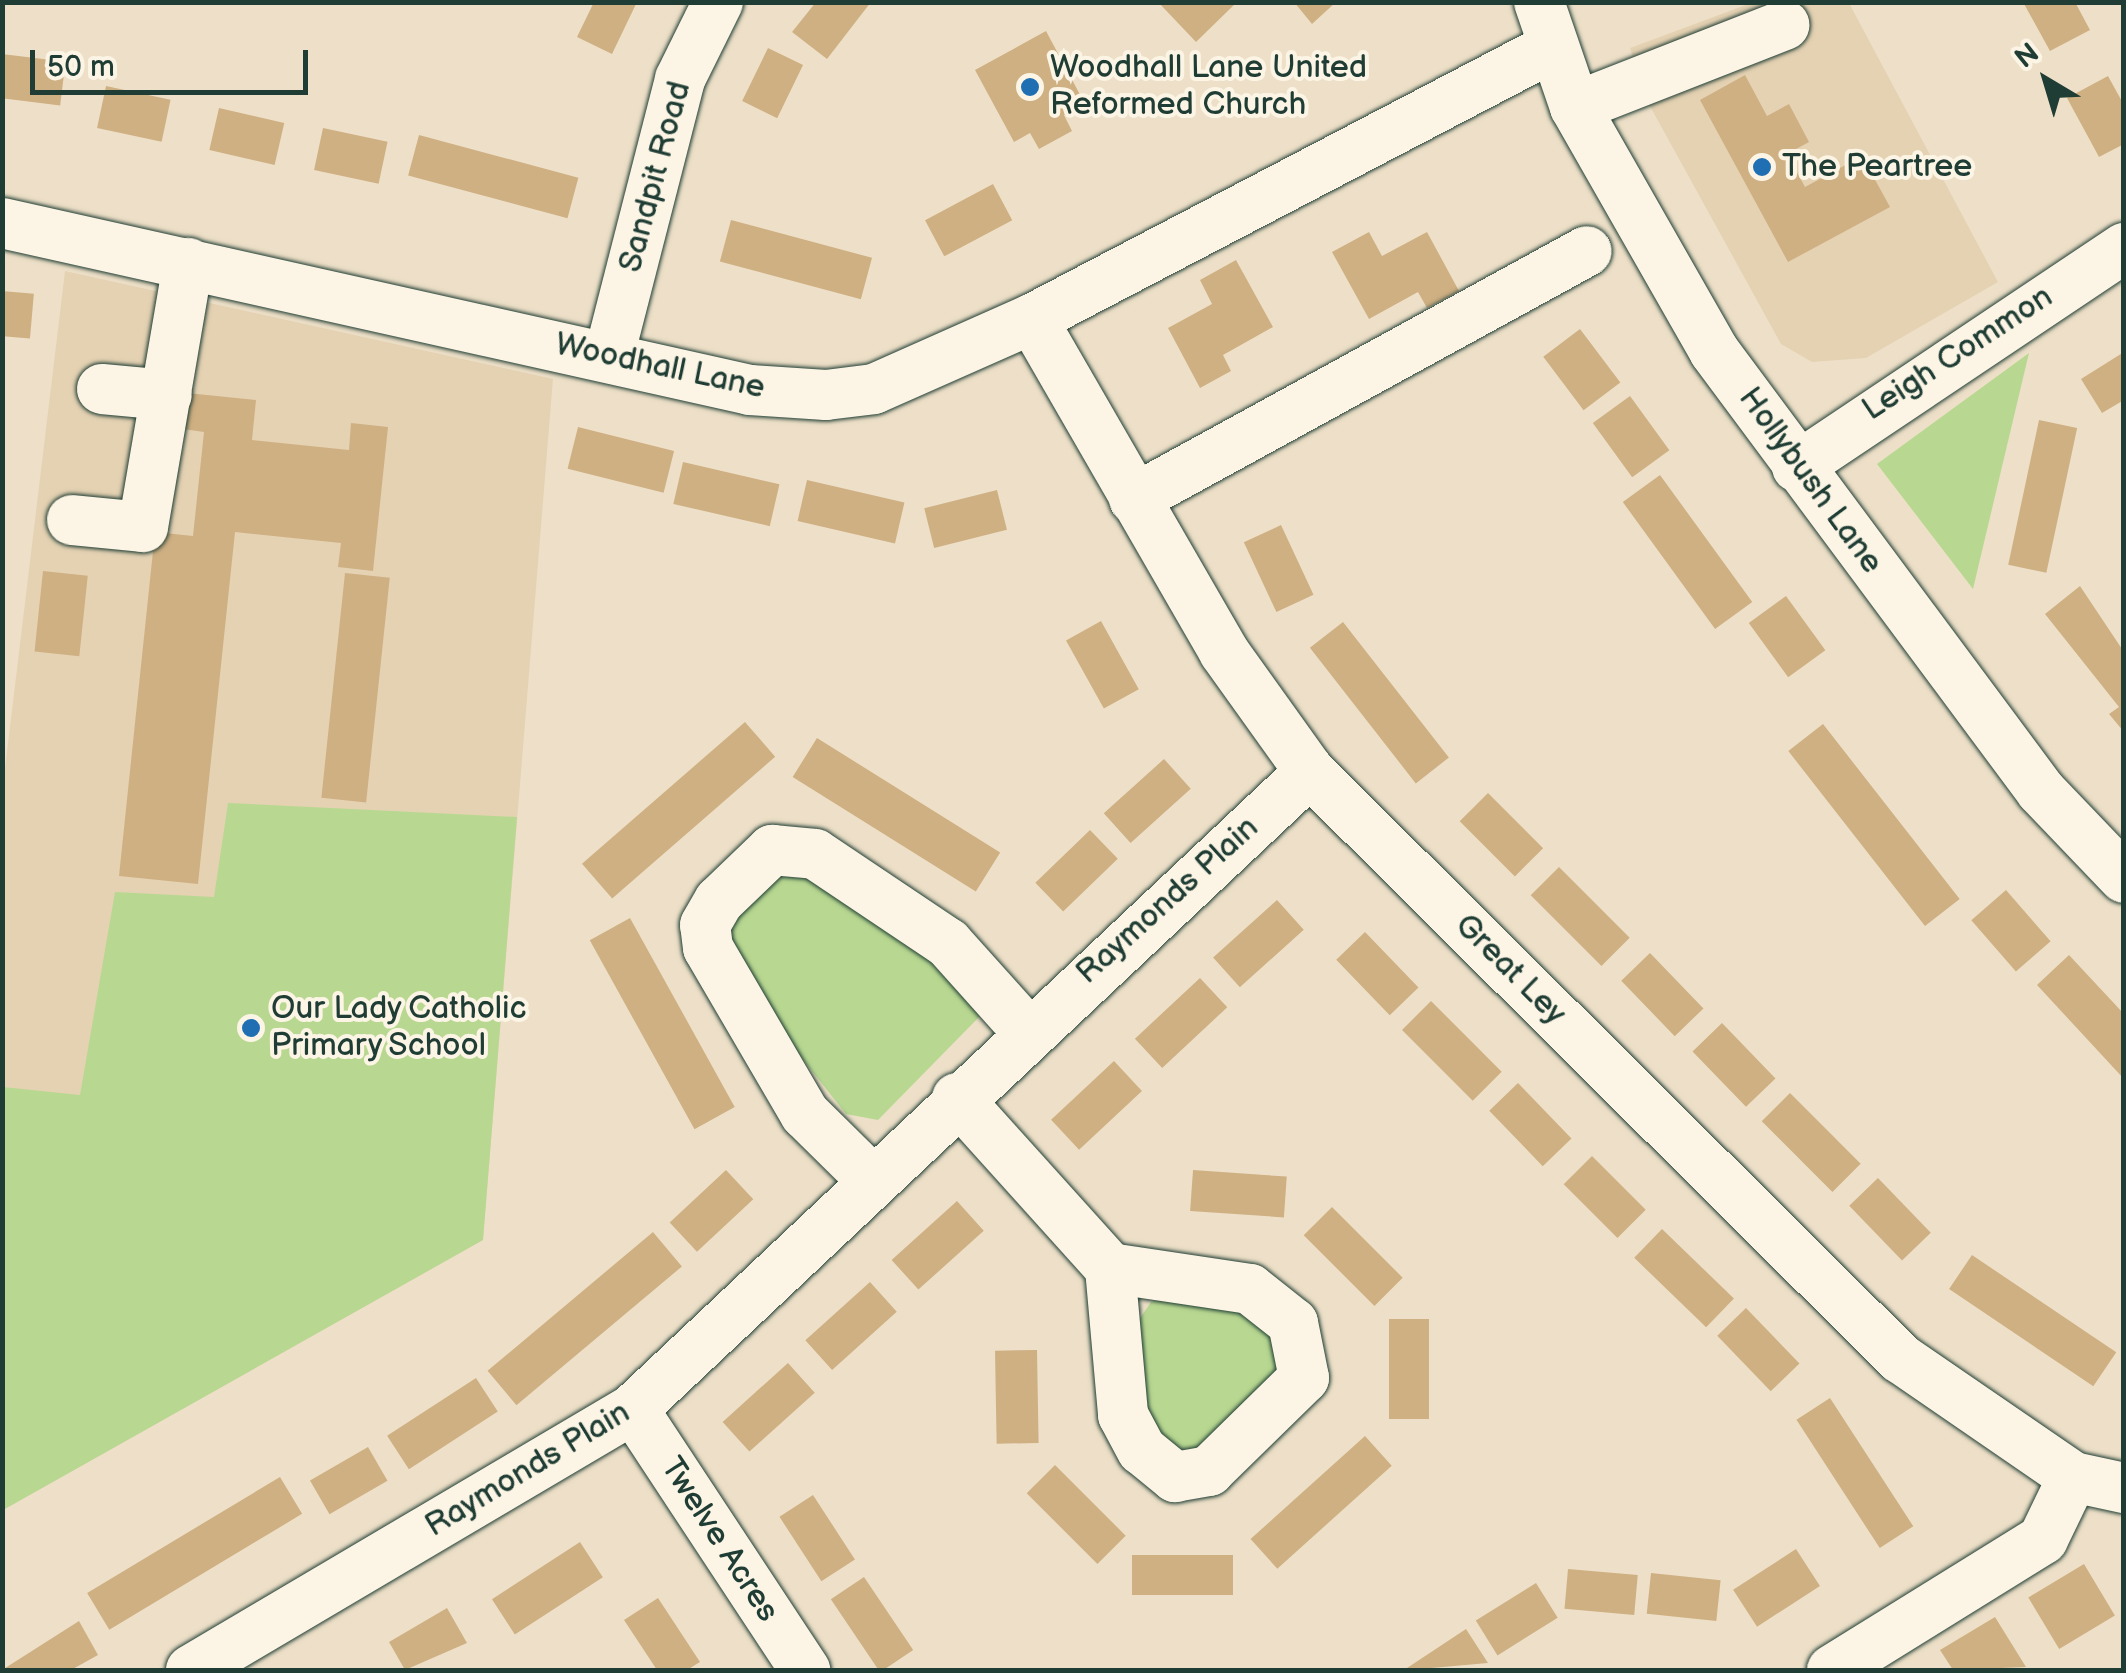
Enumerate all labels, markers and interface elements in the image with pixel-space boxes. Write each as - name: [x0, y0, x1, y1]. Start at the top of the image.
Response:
- scale bar: [35, 30, 312, 92]
- north arrow: [1996, 30, 2096, 130]
- text: N: [2009, 36, 2046, 75]
- text: 50 m: [47, 49, 115, 85]
- place label: Woodhall Lane United Reformed Church: [1050, 50, 1367, 125]
- marker: Woodhall Lane United Reformed Church: [1019, 76, 1041, 98]
- street label: Sandpit Road: [612, 77, 700, 277]
- place label: The Peartree: [1782, 148, 1972, 186]
- marker: The Peartree: [1751, 156, 1773, 178]
- street label: Leigh Common: [1856, 278, 2060, 430]
- street label: Woodhall Lane: [552, 326, 768, 408]
- street label: Hollybush Lane: [1730, 380, 1890, 582]
- street label: Raymonds Plain: [1069, 809, 1267, 993]
- street label: Great Ley: [1447, 907, 1573, 1033]
- place label: Our Lady Catholic Primary School: [271, 991, 529, 1066]
- marker: Our Lady Catholic Primary School: [240, 1017, 262, 1039]
- street label: Raymonds Plain: [419, 1394, 637, 1546]
- street label: Twelve Acres: [652, 1451, 786, 1629]

